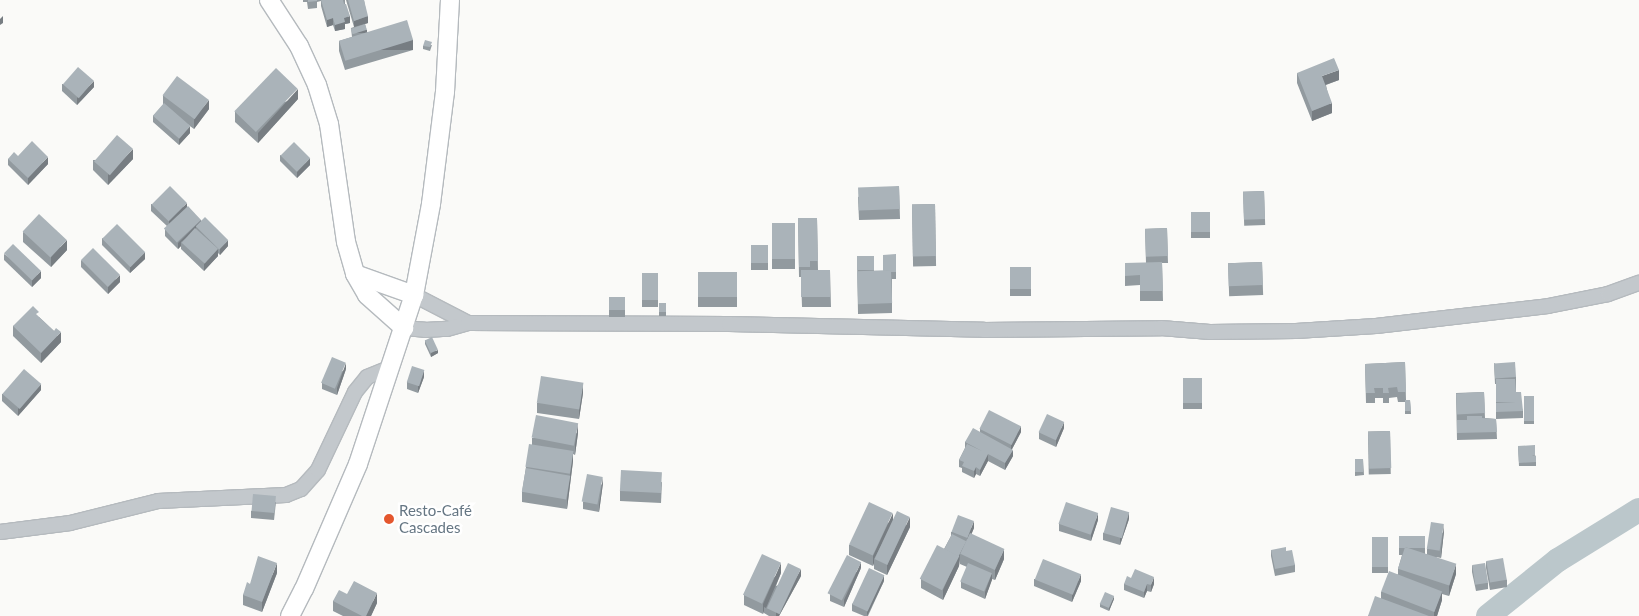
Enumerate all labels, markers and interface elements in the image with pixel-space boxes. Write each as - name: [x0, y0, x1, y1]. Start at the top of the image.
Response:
- place label: Resto-Café Cascades: [399, 501, 472, 536]
- marker: Resto-Café Cascades: [383, 513, 395, 525]

